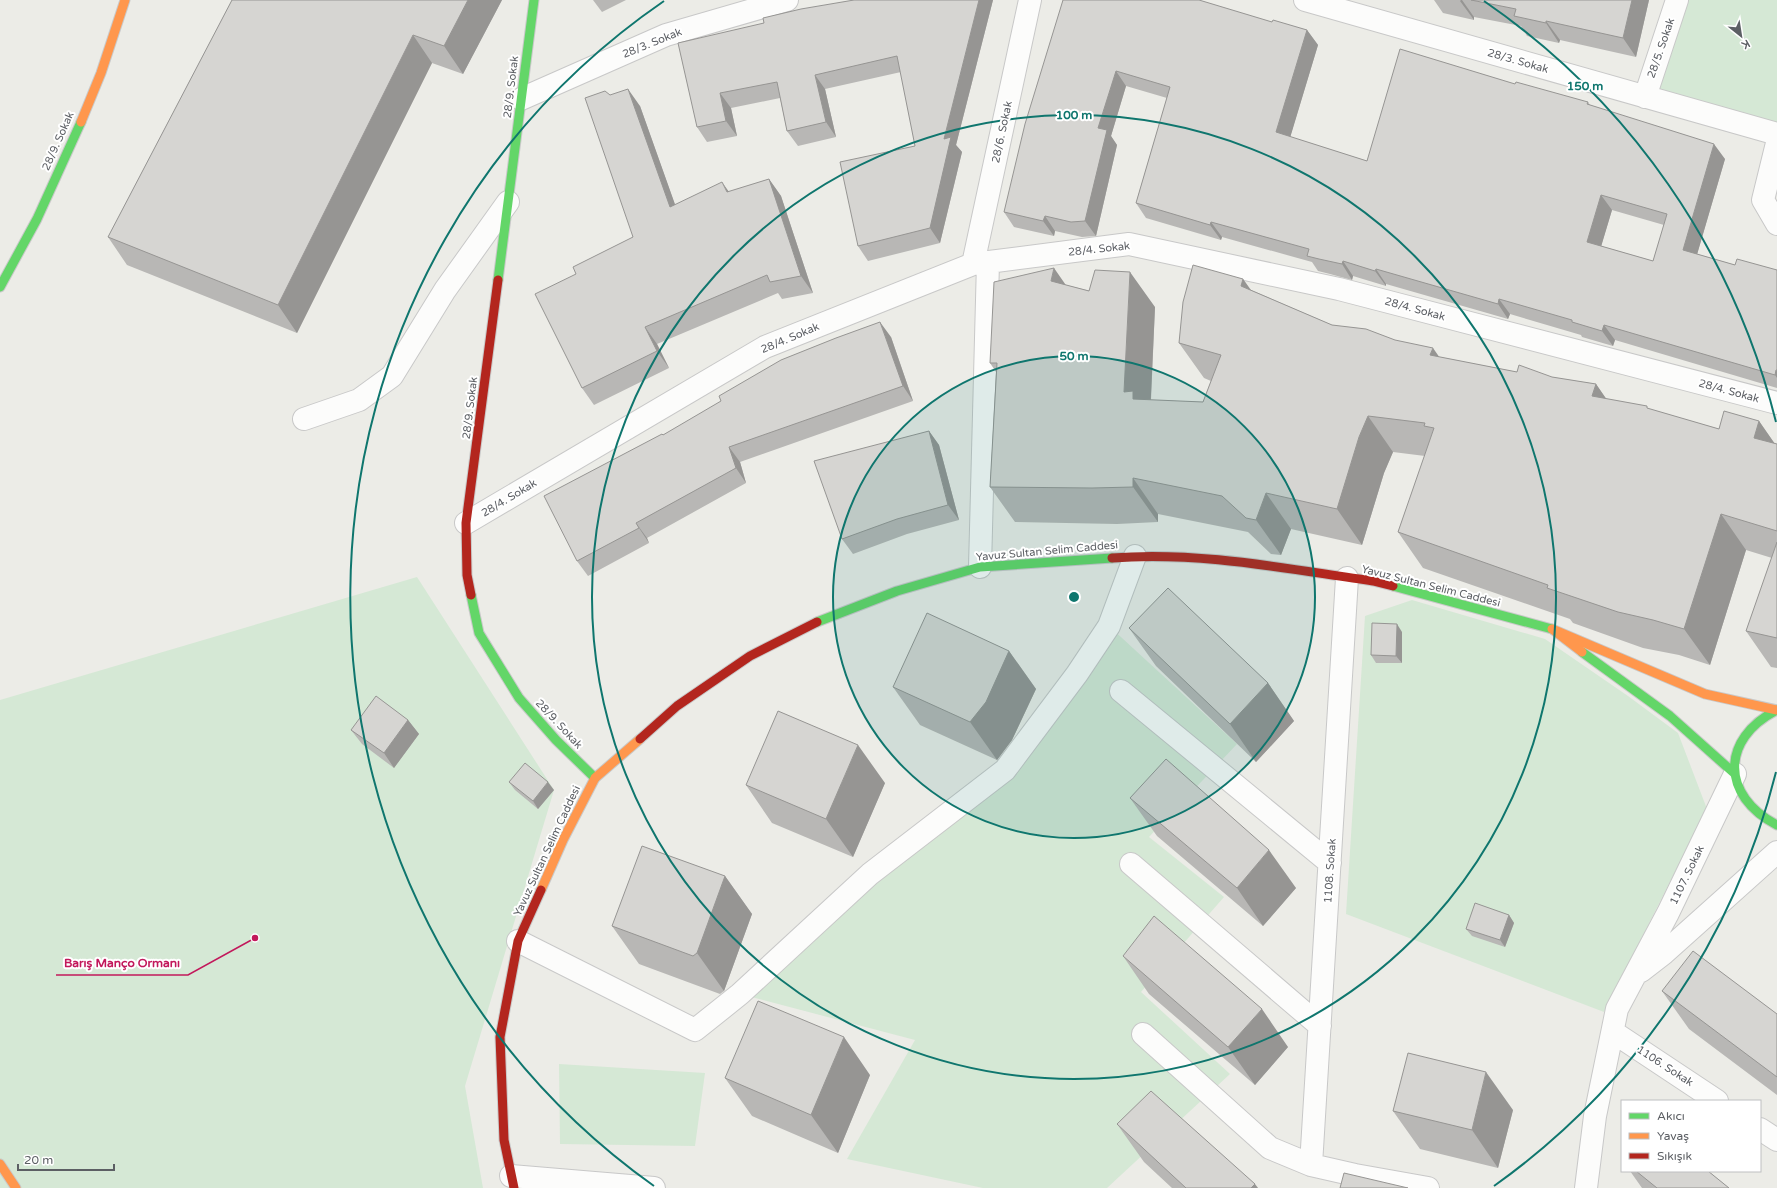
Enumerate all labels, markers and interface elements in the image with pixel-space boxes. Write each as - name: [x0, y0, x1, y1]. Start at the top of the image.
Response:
- street label: 28/5. Sokak: [1645, 16, 1677, 80]
- north arrow: [1721, 16, 1761, 56]
- street label: 28/3. Sokak: [620, 25, 684, 61]
- text: K: [1739, 37, 1752, 52]
- street label: 28/3. Sokak: [1486, 46, 1550, 76]
- street label: 28/9. Sokak: [501, 55, 521, 119]
- text: 150 m: [1567, 79, 1603, 93]
- street label: 28/6. Sokak: [989, 100, 1015, 164]
- text: 100 m: [1056, 108, 1092, 122]
- street label: 28/9. Sokak: [39, 110, 77, 172]
- street label: 28/4. Sokak: [1067, 239, 1131, 259]
- street label: 28/4. Sokak: [1383, 295, 1447, 323]
- street label: 28/4. Sokak: [759, 320, 821, 356]
- text: 50 m: [1059, 349, 1089, 363]
- street label: 28/9. Sokak: [460, 376, 480, 440]
- street label: 28/4. Sokak: [1697, 377, 1761, 405]
- street label: 28/4. Sokak: [479, 476, 539, 520]
- street label: Yavuz Sultan Selim Caddesi: [975, 538, 1119, 564]
- street label: Yavuz Sultan Selim Caddesi: [1360, 562, 1502, 610]
- centre of rings: [1067, 590, 1081, 604]
- street label: 28/9. Sokak: [533, 697, 585, 751]
- street label: Yavuz Sultan Selim Caddesi: [511, 784, 583, 918]
- street label: 1108. Sokak: [1321, 838, 1339, 904]
- street label: 1107. Sokak: [1667, 843, 1707, 907]
- callout: Barış Manço Ormanı: [56, 951, 188, 975]
- text: Barış Manço Ormanı: [64, 956, 180, 971]
- street label: 1106. Sokak: [1634, 1043, 1696, 1089]
- legend: [1621, 1100, 1761, 1172]
- text: Akıcı: [1657, 1109, 1685, 1123]
- text: Yavaş: [1657, 1129, 1689, 1143]
- scale bar: [18, 1146, 114, 1172]
- text: Sıkışık: [1657, 1149, 1693, 1163]
- text: 20 m: [24, 1153, 53, 1167]

